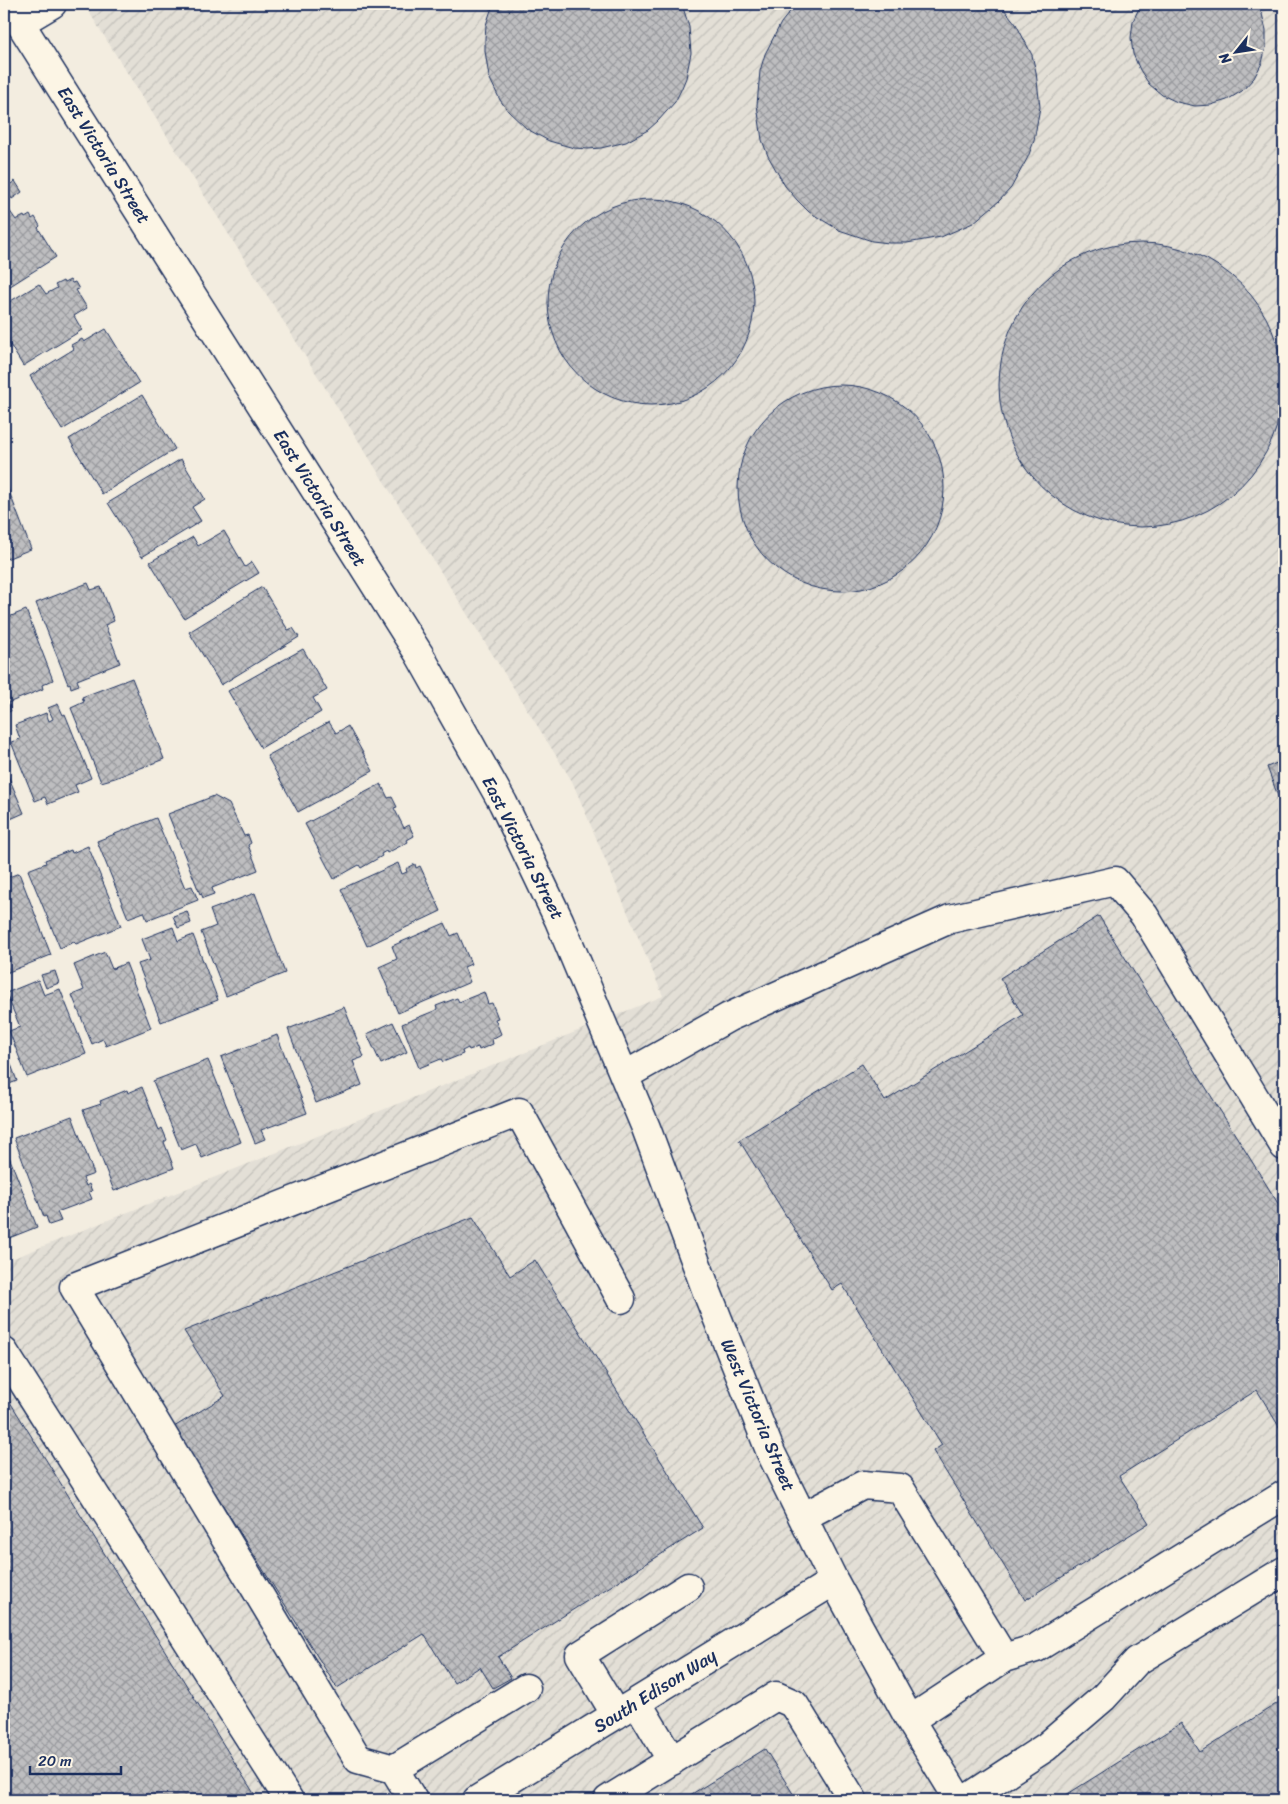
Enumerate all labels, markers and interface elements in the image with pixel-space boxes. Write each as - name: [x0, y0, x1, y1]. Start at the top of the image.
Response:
- north arrow: [1210, 28, 1260, 78]
- text: N: [1212, 48, 1239, 70]
- street label: East Victoria Street: [49, 80, 159, 231]
- street label: East Victoria Street: [265, 423, 375, 574]
- street label: East Victoria Street: [473, 770, 573, 926]
- street label: West Victoria Street: [711, 1334, 805, 1496]
- street label: South Edison Way: [587, 1640, 724, 1742]
- scale bar: [30, 1744, 121, 1776]
- text: 20 m: [38, 1748, 72, 1774]

